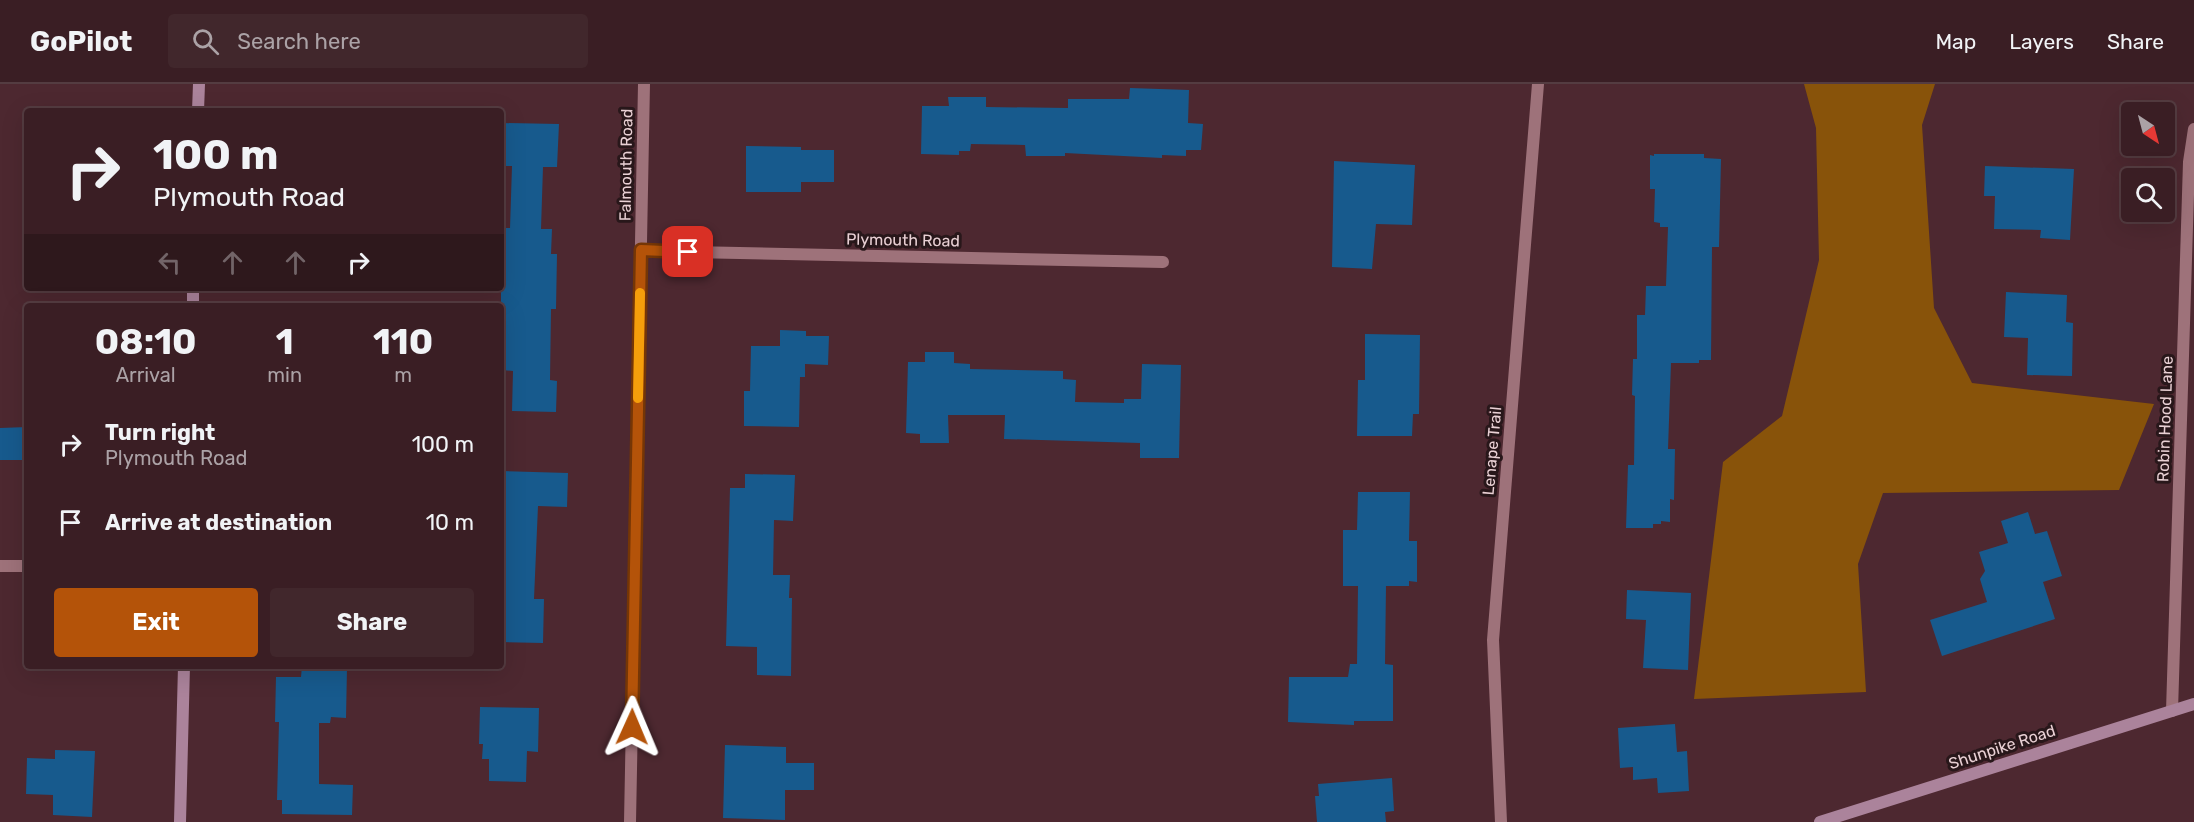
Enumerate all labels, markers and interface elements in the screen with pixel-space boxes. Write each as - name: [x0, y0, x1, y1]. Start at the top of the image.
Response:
- search box: [168, 14, 588, 68]
- text: GoPilot: [30, 25, 132, 58]
- icon: search: [189, 25, 222, 58]
- text: Search here: [237, 28, 361, 55]
- text: Map: [1935, 29, 1976, 54]
- text: Layers: [2009, 29, 2074, 54]
- text: Share: [2107, 29, 2164, 54]
- north arrow: [2121, 102, 2175, 156]
- map controls: [2121, 102, 2175, 222]
- street label: Falmouth Road: [616, 109, 636, 221]
- text: 100 m: [153, 130, 278, 180]
- icon: right: [54, 132, 132, 210]
- button: search: [2121, 168, 2175, 222]
- text: Plymouth Road: [153, 181, 345, 213]
- pin: [662, 226, 713, 277]
- street label: Plymouth Road: [846, 230, 960, 250]
- icon: arrive: [671, 235, 704, 268]
- icon: left: [153, 246, 186, 279]
- icon: ahead: [216, 246, 249, 279]
- icon: ahead: [279, 246, 312, 279]
- icon: right: [342, 246, 375, 279]
- text: 08:10: [95, 320, 197, 363]
- text: 1: [276, 320, 294, 363]
- text: 110: [373, 320, 433, 363]
- street label: Robin Hood Lane: [2153, 356, 2177, 482]
- text: Arrival: [116, 363, 176, 387]
- text: min: [267, 363, 302, 387]
- text: m: [394, 363, 412, 387]
- street label: Lenape Trail: [1479, 406, 1505, 496]
- text: Turn right: [105, 419, 215, 446]
- icon: right: [54, 428, 87, 461]
- text: 100 m: [412, 431, 474, 458]
- text: Plymouth Road: [105, 446, 247, 470]
- icon: arrive: [54, 506, 87, 539]
- text: Arrive at destination: [105, 509, 332, 536]
- text: 10 m: [426, 509, 474, 536]
- button: Exit: [54, 588, 258, 657]
- button: Share: [270, 588, 474, 657]
- position arrow: [600, 695, 664, 759]
- street label: Shunpike Road: [1946, 721, 2058, 773]

